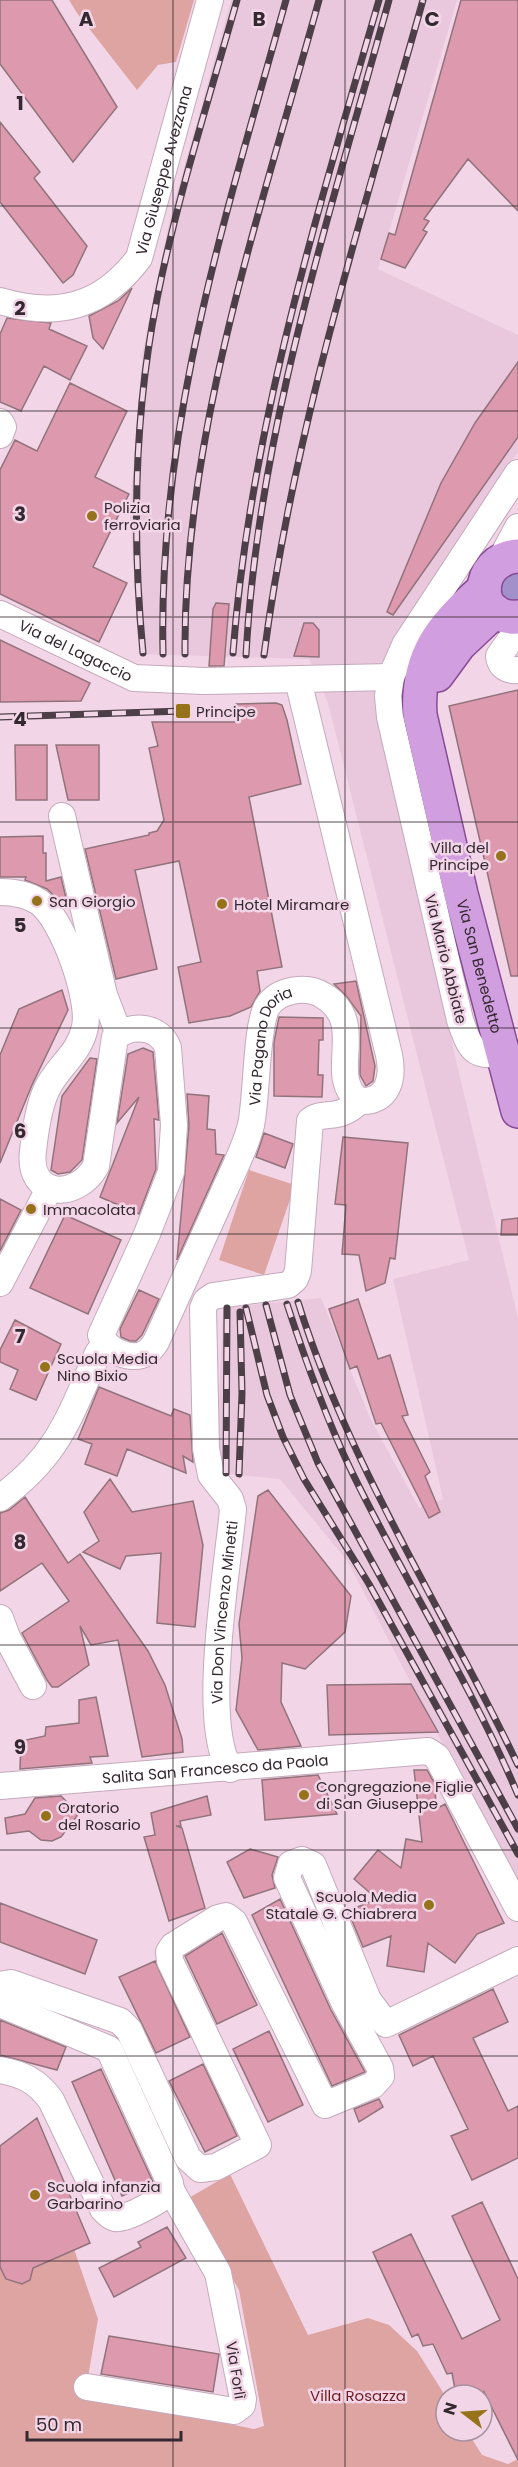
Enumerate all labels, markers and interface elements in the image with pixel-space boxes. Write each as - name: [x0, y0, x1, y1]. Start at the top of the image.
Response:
- text: A: [79, 5, 94, 33]
- text: B: [252, 5, 266, 33]
- text: C: [424, 5, 440, 33]
- street label: Via Giuseppe Avezzana: [130, 83, 197, 257]
- text: 1: [16, 89, 24, 117]
- text: 2: [14, 294, 26, 322]
- place label: Polizia ferroviaria: [104, 497, 181, 535]
- text: 3: [14, 500, 26, 528]
- marker: Polizia ferroviaria: [85, 509, 99, 523]
- street label: Via del Lagaccio: [16, 614, 136, 686]
- place label: Principe: [196, 701, 256, 722]
- marker: Principe: [174, 702, 192, 720]
- text: 4: [13, 705, 27, 733]
- place label: Villa del Principe: [429, 837, 489, 875]
- marker: Villa del Principe: [494, 849, 508, 863]
- place label: San Giorgio: [49, 891, 136, 912]
- street label: Via Mario Abbiate: [420, 892, 472, 1026]
- marker: San Giorgio: [30, 894, 44, 908]
- place label: Hotel Miramare: [234, 894, 349, 915]
- marker: Hotel Miramare: [215, 897, 229, 911]
- street label: Via San Benedetto: [452, 897, 508, 1036]
- text: 5: [14, 911, 27, 939]
- street label: Via Pagano Doria: [243, 981, 295, 1107]
- text: 6: [14, 1117, 26, 1145]
- place label: Immacolata: [43, 1199, 136, 1220]
- marker: Immacolata: [24, 1202, 38, 1216]
- text: 7: [15, 1322, 26, 1350]
- place label: Scuola Media Nino Bixio: [57, 1348, 158, 1386]
- marker: Scuola Media Nino Bixio: [38, 1360, 52, 1374]
- street label: Via Don Vincenzo Minetti: [206, 1520, 242, 1704]
- text: 8: [14, 1528, 26, 1556]
- text: 9: [14, 1733, 26, 1761]
- street label: Salita San Francesco da Paola: [101, 1749, 329, 1788]
- place label: Congregazione Figlie di San Giuseppe: [316, 1776, 473, 1814]
- marker: Congregazione Figlie di San Giuseppe: [297, 1788, 311, 1802]
- place label: Oratorio del Rosario: [58, 1797, 141, 1835]
- marker: Oratorio del Rosario: [39, 1809, 53, 1823]
- place label: Scuola Media Statale G. Chiabrera: [265, 1886, 417, 1924]
- marker: Scuola Media Statale G. Chiabrera: [422, 1898, 436, 1912]
- place label: Scuola infanzia Garbarino: [47, 2176, 161, 2214]
- marker: Scuola infanzia Garbarino: [28, 2188, 42, 2202]
- street label: Via Forlì: [221, 2340, 251, 2401]
- north arrow: [434, 2383, 494, 2443]
- park label: Villa Rosazza: [310, 2385, 406, 2406]
- text: N: [437, 2400, 463, 2418]
- scale bar: [27, 2404, 182, 2442]
- text: 50 m: [36, 2412, 82, 2437]

